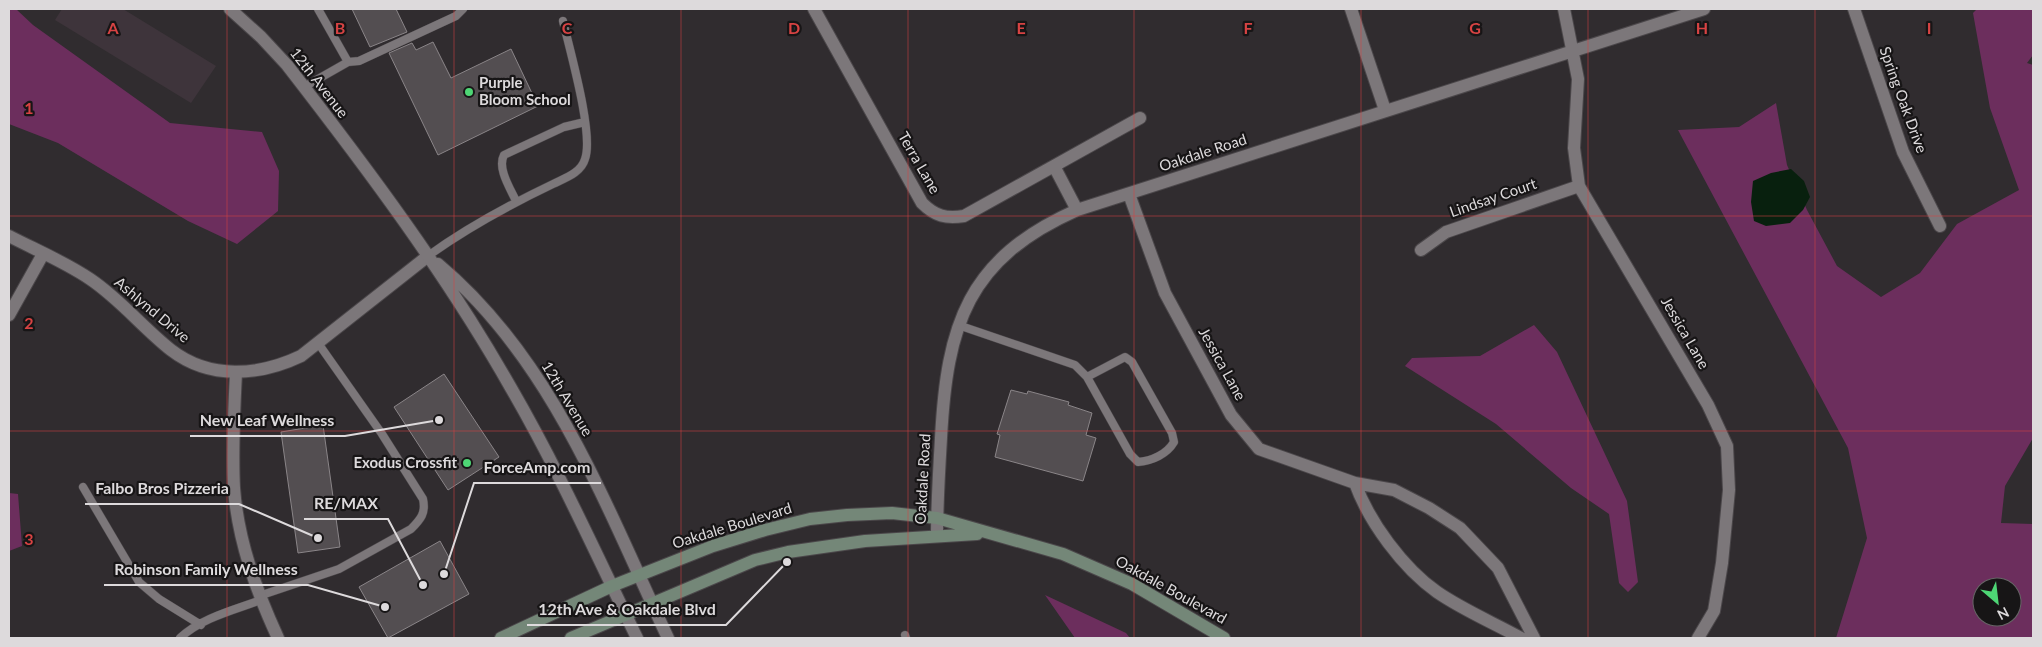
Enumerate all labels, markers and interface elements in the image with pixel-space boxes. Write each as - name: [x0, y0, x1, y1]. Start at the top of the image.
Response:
- text: A: [106, 18, 119, 37]
- text: B: [335, 18, 345, 37]
- text: C: [562, 18, 573, 37]
- text: D: [788, 18, 800, 37]
- text: E: [1016, 18, 1026, 37]
- text: F: [1243, 18, 1253, 37]
- text: G: [1469, 18, 1481, 37]
- text: H: [1696, 18, 1708, 37]
- text: I: [1927, 18, 1931, 37]
- street label: 12th Avenue: [287, 44, 353, 121]
- street label: Spring Oak Drive: [1876, 44, 1932, 155]
- place label: Purple Bloom School: [479, 73, 571, 108]
- marker: Purple Bloom School: [463, 86, 475, 98]
- text: 1: [24, 98, 34, 117]
- street label: Terra Lane: [895, 128, 945, 197]
- street label: Oakdale Road: [1157, 129, 1249, 175]
- street label: Lindsay Court: [1447, 174, 1539, 220]
- street label: Ashlynd Drive: [111, 273, 194, 346]
- street label: Jessica Lane: [1658, 293, 1714, 372]
- text: 2: [24, 313, 34, 332]
- street label: Jessica Lane: [1195, 324, 1250, 403]
- street label: 12th Avenue: [538, 358, 597, 439]
- callout: New Leaf Wellness: [190, 405, 345, 436]
- text: New Leaf Wellness: [200, 410, 334, 429]
- street label: Oakdale Road: [911, 433, 933, 525]
- callout: ForceAmp.com: [474, 452, 601, 483]
- place label: Exodus Crossfit: [353, 453, 457, 471]
- marker: Exodus Crossfit: [461, 457, 473, 469]
- text: ForceAmp.com: [484, 457, 590, 476]
- callout: Falbo Bros Pizzeria: [85, 473, 239, 504]
- text: Falbo Bros Pizzeria: [95, 478, 229, 497]
- callout: RE/MAX: [304, 488, 388, 519]
- text: RE/MAX: [314, 493, 378, 512]
- street label: Oakdale Boulevard: [670, 498, 794, 552]
- text: 3: [24, 529, 34, 548]
- street label: Oakdale Boulevard: [1113, 551, 1230, 627]
- callout: Robinson Family Wellness: [104, 554, 308, 585]
- text: Robinson Family Wellness: [114, 559, 298, 578]
- north arrow: [1972, 577, 2022, 627]
- callout: 12th Ave & Oakdale Blvd: [527, 594, 726, 625]
- text: 12th Ave & Oakdale Blvd: [538, 599, 716, 618]
- text: N: [1995, 604, 2012, 624]

